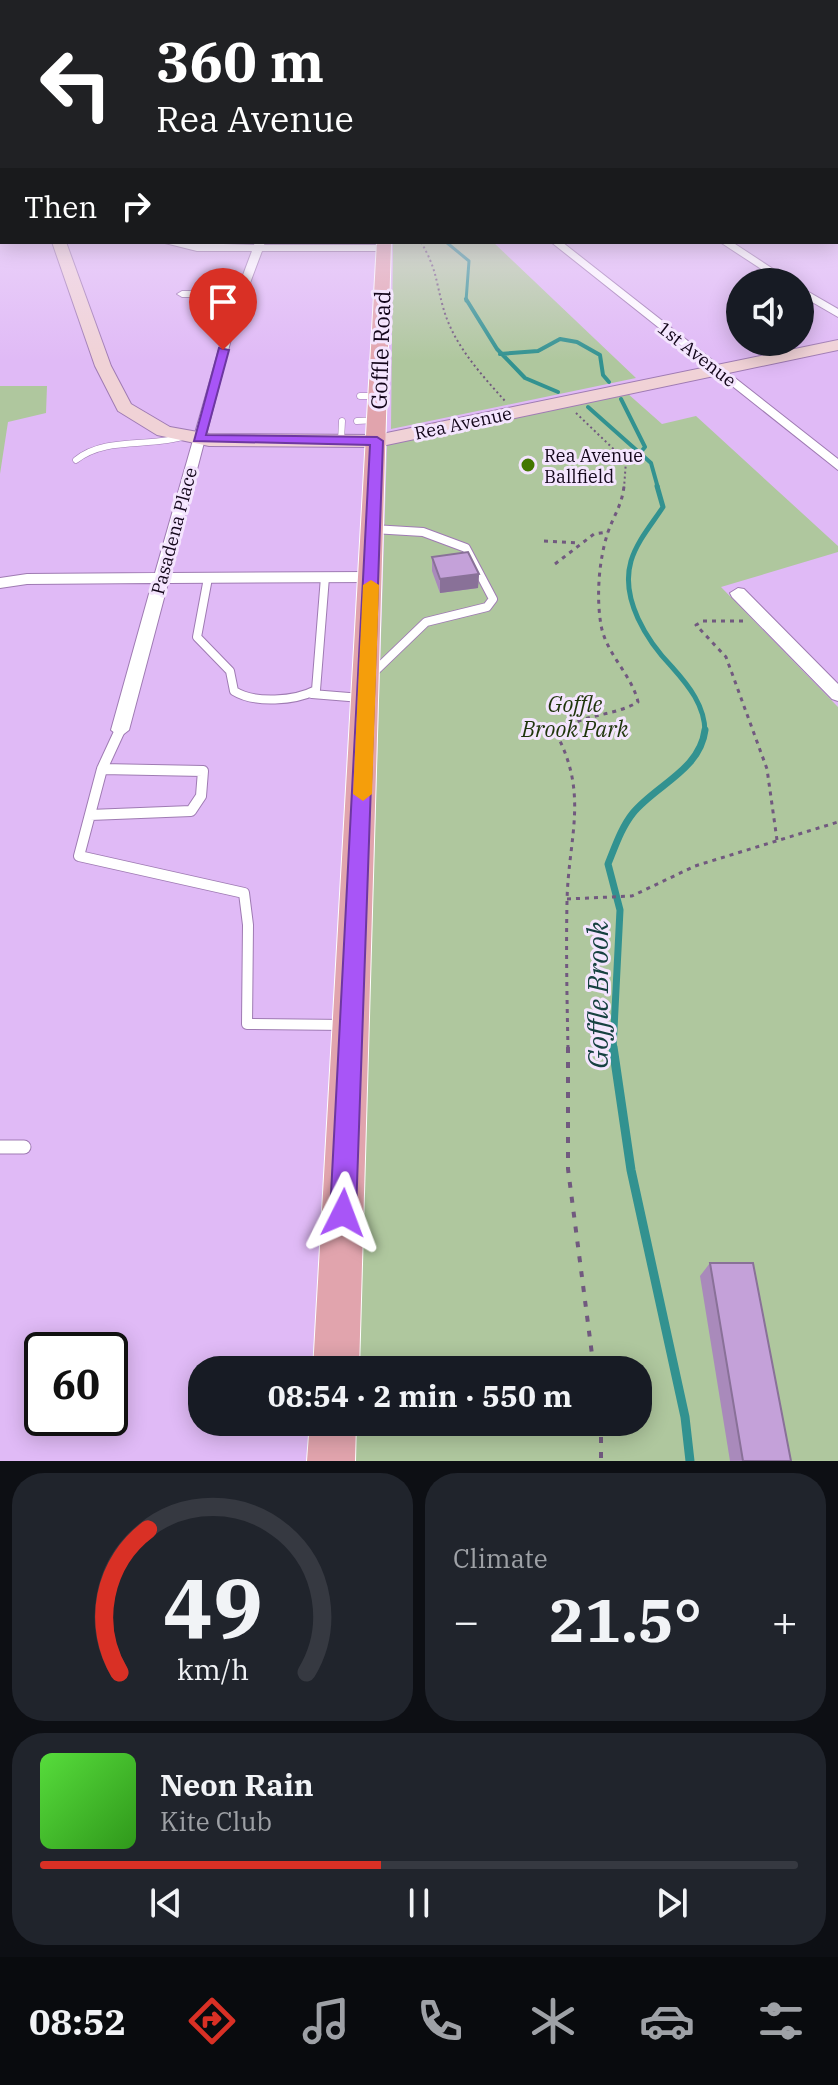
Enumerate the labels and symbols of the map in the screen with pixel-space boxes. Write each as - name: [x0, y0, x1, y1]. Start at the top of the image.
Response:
- pin: [189, 268, 257, 350]
- street label: Goffle Road: [363, 290, 397, 410]
- street label: 1st Avenue: [653, 316, 741, 392]
- street label: Rea Avenue: [412, 401, 514, 445]
- place label: Rea Avenue Ballfield: [544, 444, 643, 488]
- marker: Rea Avenue Ballfield: [519, 456, 537, 474]
- street label: Pasadena Place: [146, 465, 202, 597]
- park label: Goffle Brook Park: [521, 689, 629, 743]
- water label: Goffle Brook: [579, 921, 616, 1069]
- position arrow: [301, 1171, 385, 1255]
- speed limit sign: 60: [24, 1332, 128, 1436]

